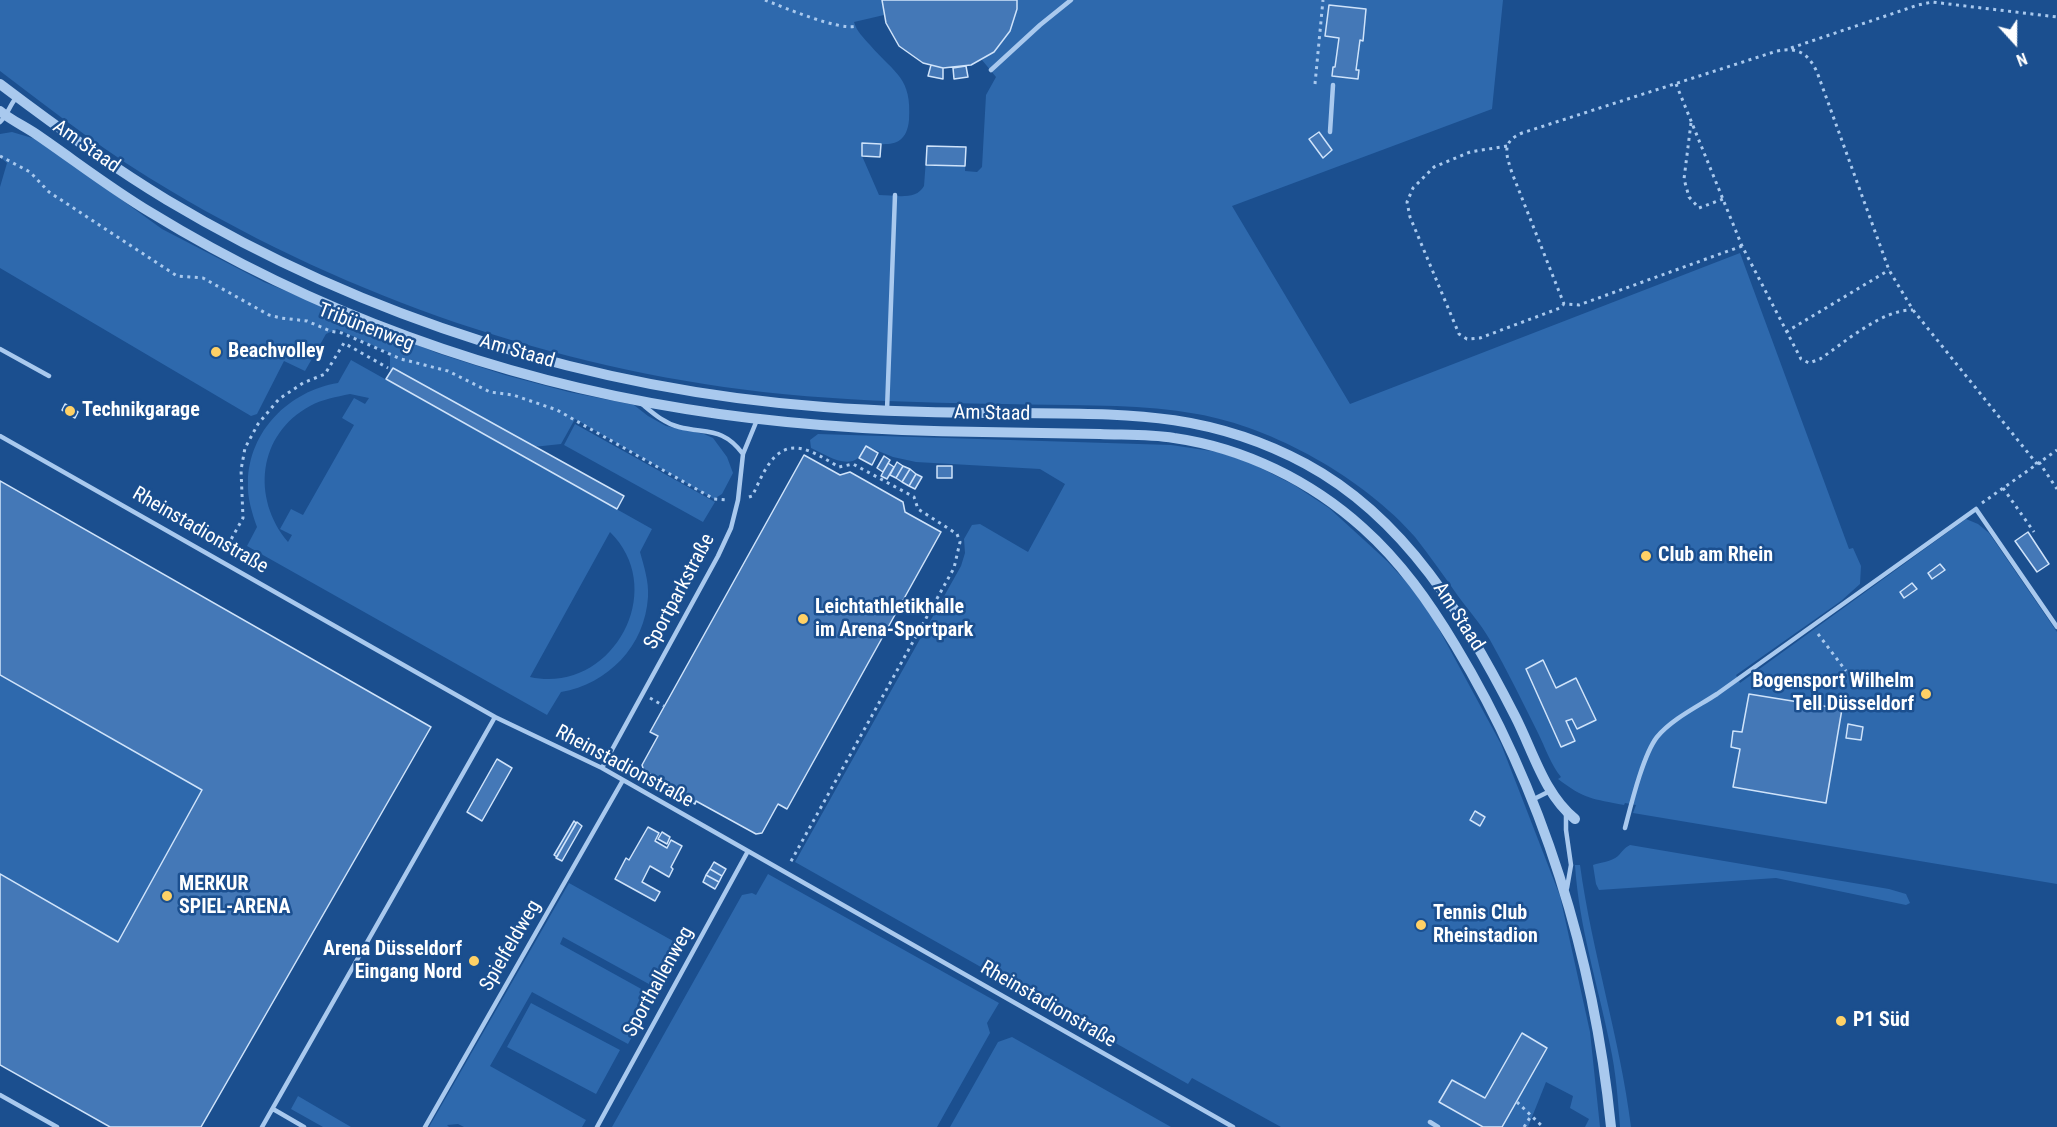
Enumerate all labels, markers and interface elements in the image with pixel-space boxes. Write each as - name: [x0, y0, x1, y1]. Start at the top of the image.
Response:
- north arrow: [1985, 12, 2045, 72]
- text: N: [2014, 49, 2030, 70]
- street label: Am Staad: [48, 115, 124, 179]
- street label: Tribünenweg: [315, 299, 417, 357]
- street label: Am Staad: [477, 330, 557, 374]
- place label: Beachvolley: [228, 340, 324, 364]
- marker: Beachvolley: [209, 345, 223, 359]
- place label: Technikgarage: [82, 399, 200, 423]
- street label: Am Staad: [954, 401, 1030, 427]
- marker: Technikgarage: [63, 404, 77, 418]
- street label: Rheinstadionstraße: [128, 482, 272, 580]
- street label: Sportparkstraße: [639, 530, 721, 654]
- place label: Club am Rhein: [1658, 544, 1773, 568]
- marker: Club am Rhein: [1639, 549, 1653, 563]
- street label: Am Staad: [1427, 578, 1489, 656]
- place label: Leichtathletikhalle im Arena-Sportpark: [815, 596, 973, 643]
- marker: Leichtathletikhalle im Arena-Sportpark: [796, 612, 810, 626]
- place label: Bogensport Wilhelm Tell Düsseldorf: [1752, 670, 1914, 717]
- marker: Bogensport Wilhelm Tell Düsseldorf: [1919, 687, 1933, 701]
- street label: Rheinstadionstraße: [551, 721, 697, 813]
- place label: MERKUR SPIEL-ARENA: [179, 873, 290, 920]
- marker: MERKUR SPIEL-ARENA: [160, 889, 174, 903]
- street label: Spielfeldweg: [475, 896, 547, 996]
- place label: Tennis Club Rheinstadion: [1433, 902, 1538, 949]
- marker: Tennis Club Rheinstadion: [1414, 918, 1428, 932]
- street label: Sporthallenweg: [619, 923, 699, 1041]
- place label: Arena Düsseldorf Eingang Nord: [323, 938, 462, 985]
- marker: Arena Düsseldorf Eingang Nord: [467, 954, 481, 968]
- street label: Rheinstadionstraße: [976, 956, 1120, 1054]
- place label: P1 Süd: [1853, 1009, 1910, 1033]
- marker: P1 Süd: [1834, 1014, 1848, 1028]

